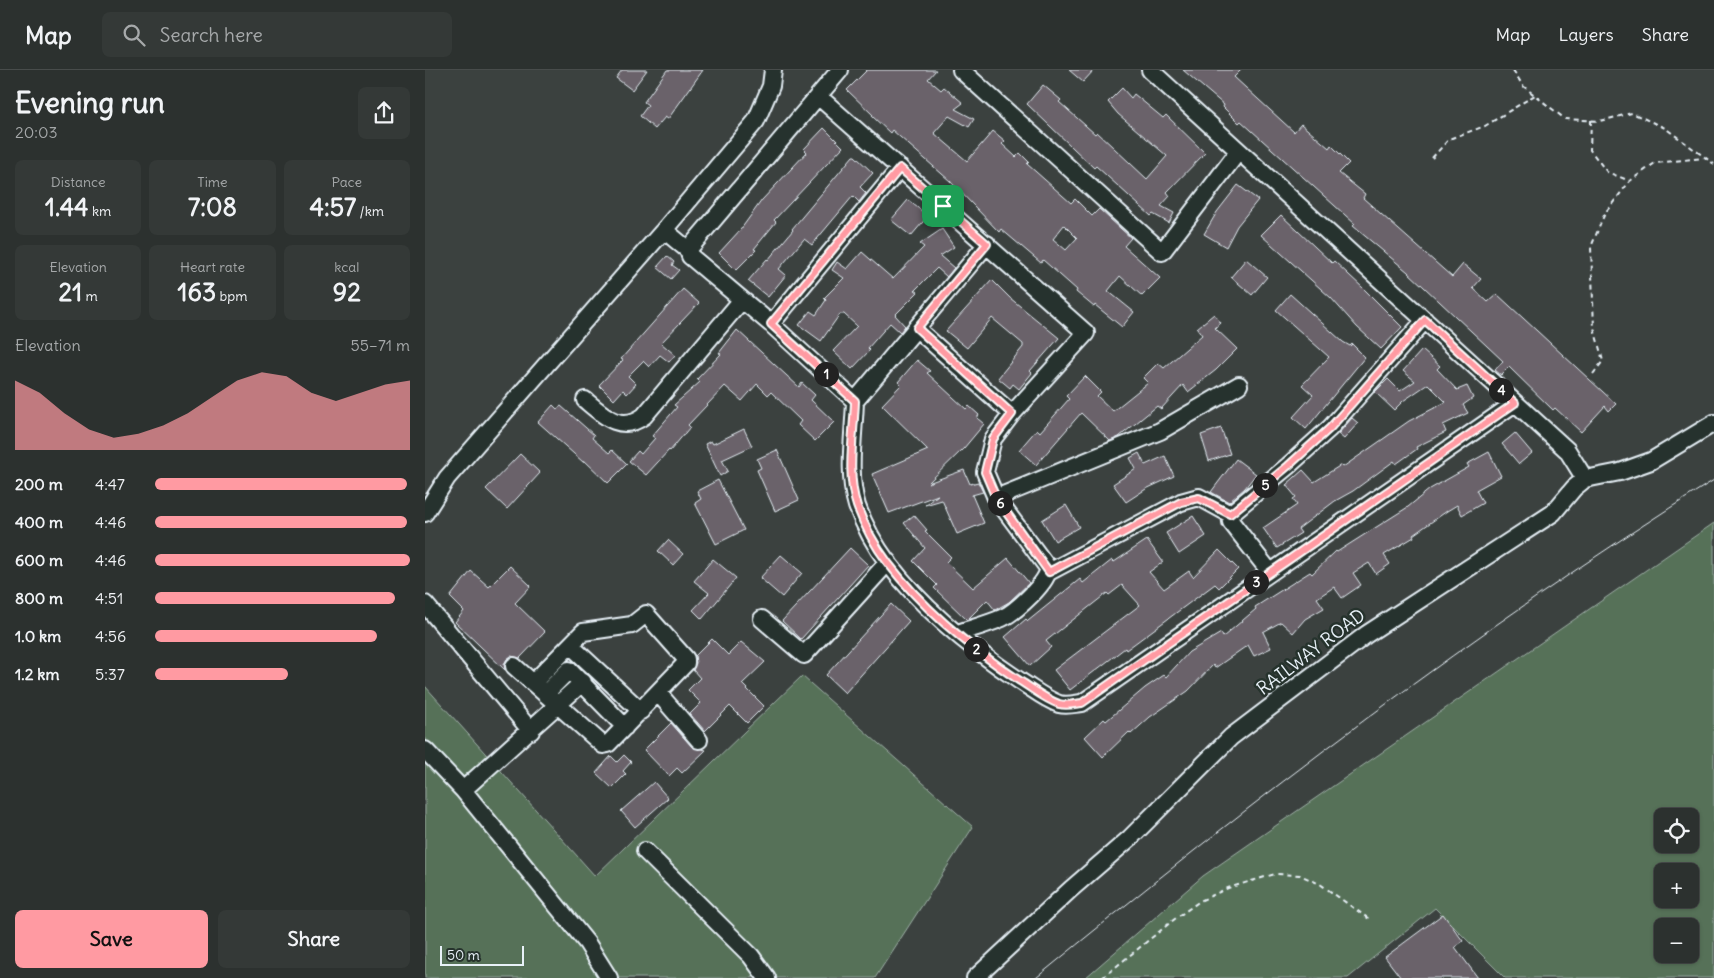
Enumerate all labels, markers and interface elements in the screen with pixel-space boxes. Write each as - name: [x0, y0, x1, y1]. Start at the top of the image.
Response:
- search box: [102, 12, 452, 57]
- text: Map: [25, 20, 72, 50]
- icon: search: [120, 21, 148, 49]
- text: Search here: [160, 23, 263, 47]
- text: Map: [1495, 23, 1530, 46]
- text: Layers: [1558, 23, 1614, 46]
- text: Share: [1642, 23, 1689, 46]
- text: Evening run: [15, 85, 165, 121]
- button: share: [358, 87, 410, 139]
- text: 20:03: [15, 122, 58, 142]
- text: Distance: [51, 173, 106, 191]
- text: Time: [197, 173, 228, 191]
- text: Pace: [332, 173, 362, 191]
- pin: [922, 185, 964, 227]
- text: 1.44: [45, 191, 89, 223]
- text: 7:08: [188, 191, 237, 223]
- text: 4:57: [310, 191, 356, 223]
- icon: arrive: [929, 192, 957, 220]
- text: km: [89, 202, 111, 220]
- text: /km: [356, 202, 384, 220]
- text: Elevation: [49, 258, 107, 276]
- text: Heart rate: [180, 258, 245, 276]
- text: kcal: [334, 258, 359, 276]
- text: 21: [59, 276, 82, 308]
- text: 163: [178, 276, 216, 308]
- text: 92: [333, 276, 361, 308]
- text: m: [82, 287, 98, 305]
- text: bpm: [216, 287, 247, 305]
- text: Elevation: [15, 335, 81, 355]
- text: 55–71 m: [350, 335, 410, 355]
- pin: 1: [813, 362, 839, 386]
- text: 1: [824, 365, 829, 383]
- pin: 4: [1489, 378, 1513, 402]
- text: 4: [1497, 381, 1506, 399]
- pin: 5: [1253, 472, 1277, 498]
- text: 200 m: [15, 474, 63, 494]
- text: 4:47: [95, 474, 125, 494]
- text: 5: [1261, 476, 1270, 494]
- pin: 6: [987, 490, 1013, 516]
- text: 6: [996, 494, 1005, 512]
- text: 400 m: [15, 512, 63, 532]
- text: 4:46: [95, 512, 126, 532]
- text: 600 m: [15, 550, 63, 570]
- text: 4:46: [95, 550, 126, 570]
- pin: 3: [1243, 570, 1269, 594]
- text: 3: [1253, 573, 1260, 591]
- text: 800 m: [15, 588, 63, 608]
- text: 4:51: [95, 588, 123, 608]
- street label: RAILWAY ROAD: [1252, 603, 1369, 700]
- text: 1.0 km: [15, 626, 61, 646]
- text: 4:56: [95, 626, 126, 646]
- pin: 2: [963, 636, 989, 662]
- text: 2: [973, 640, 980, 658]
- text: 1.2 km: [15, 664, 59, 684]
- text: 5:37: [95, 664, 125, 684]
- map controls: [1654, 808, 1699, 963]
- button: locate: [1654, 808, 1699, 853]
- button: +: [1654, 863, 1699, 908]
- button: Save: [15, 910, 208, 968]
- button: Share: [218, 910, 410, 968]
- button: −: [1654, 918, 1699, 963]
- scale bar: [440, 943, 524, 966]
- text: 50 m: [447, 946, 480, 964]

